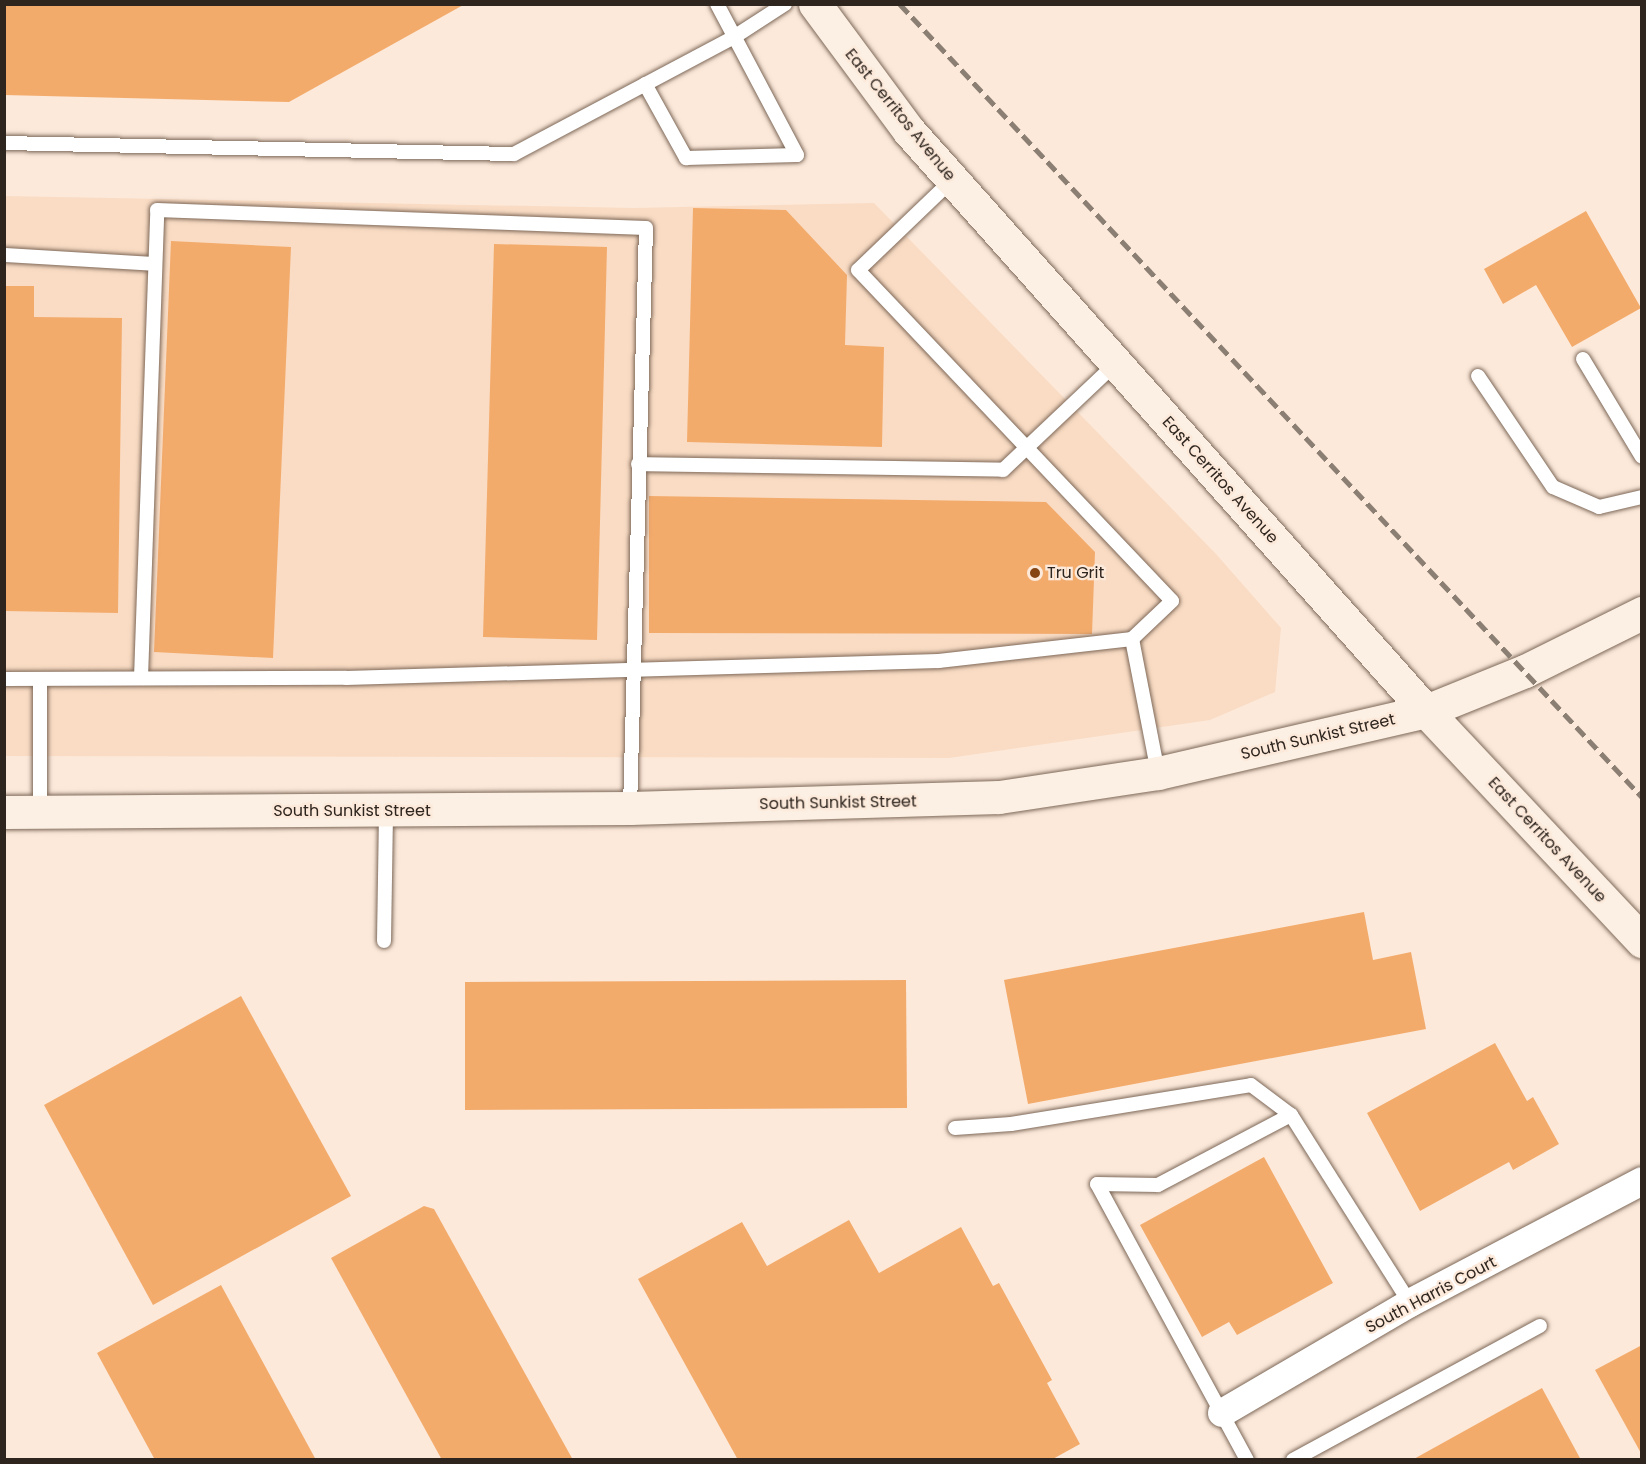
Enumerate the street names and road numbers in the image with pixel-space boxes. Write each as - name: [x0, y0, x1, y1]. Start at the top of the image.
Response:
- street label: East Cerritos Avenue: [841, 45, 959, 185]
- street label: East Cerritos Avenue: [1158, 412, 1282, 548]
- street label: South Sunkist Street: [1239, 710, 1397, 764]
- street label: East Cerritos Avenue: [1484, 773, 1610, 907]
- street label: South Sunkist Street: [759, 792, 917, 814]
- street label: South Sunkist Street: [273, 801, 431, 821]
- street label: South Harris Court: [1362, 1252, 1500, 1338]

